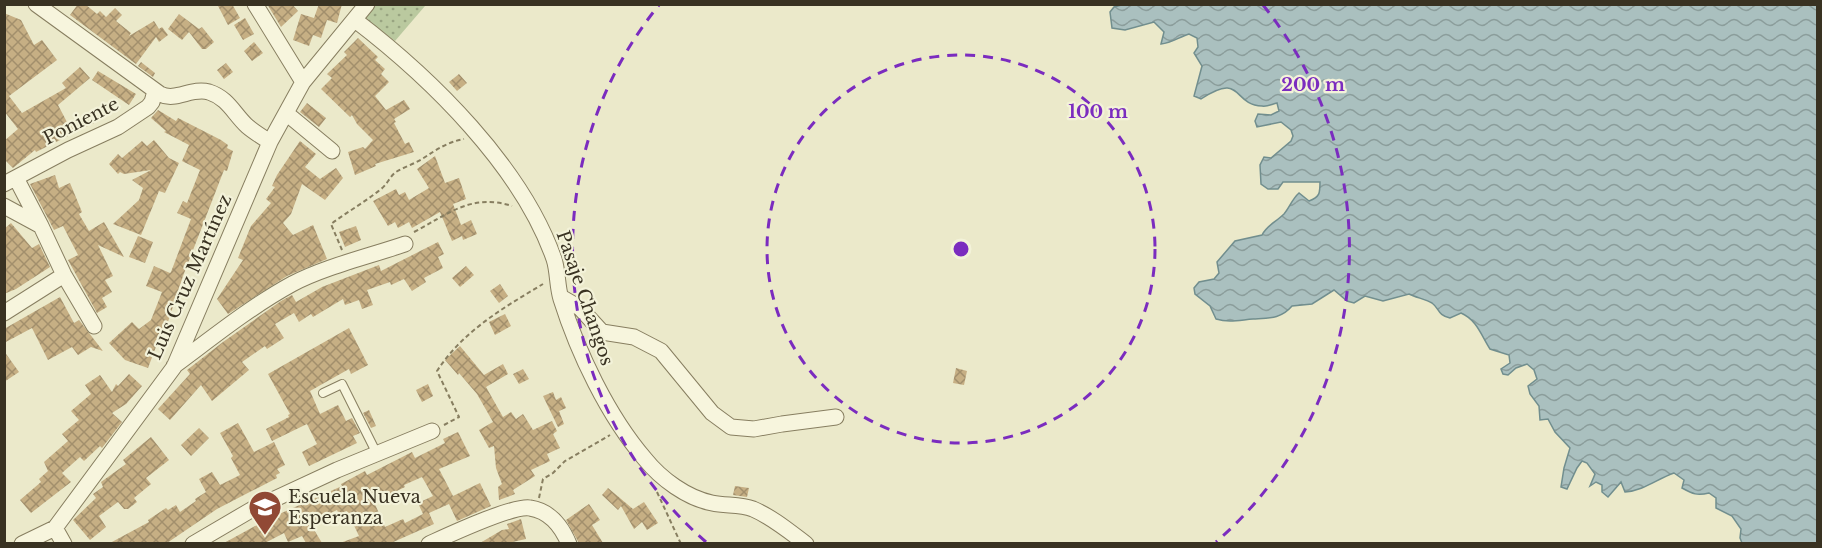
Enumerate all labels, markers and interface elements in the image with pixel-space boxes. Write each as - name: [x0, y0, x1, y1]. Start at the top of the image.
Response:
- text: 200 m: [1281, 74, 1345, 96]
- street label: Poniente: [39, 93, 123, 149]
- text: 100 m: [1068, 101, 1128, 123]
- street label: Luis Cruz Martínez: [144, 191, 236, 363]
- street label: Pasaje Changos: [552, 228, 618, 368]
- centre of rings: [951, 239, 971, 259]
- place label: Escuela Nueva Esperanza: [288, 486, 421, 529]
- school or university icon: Escuela Nueva Esperanza: [247, 489, 283, 536]

